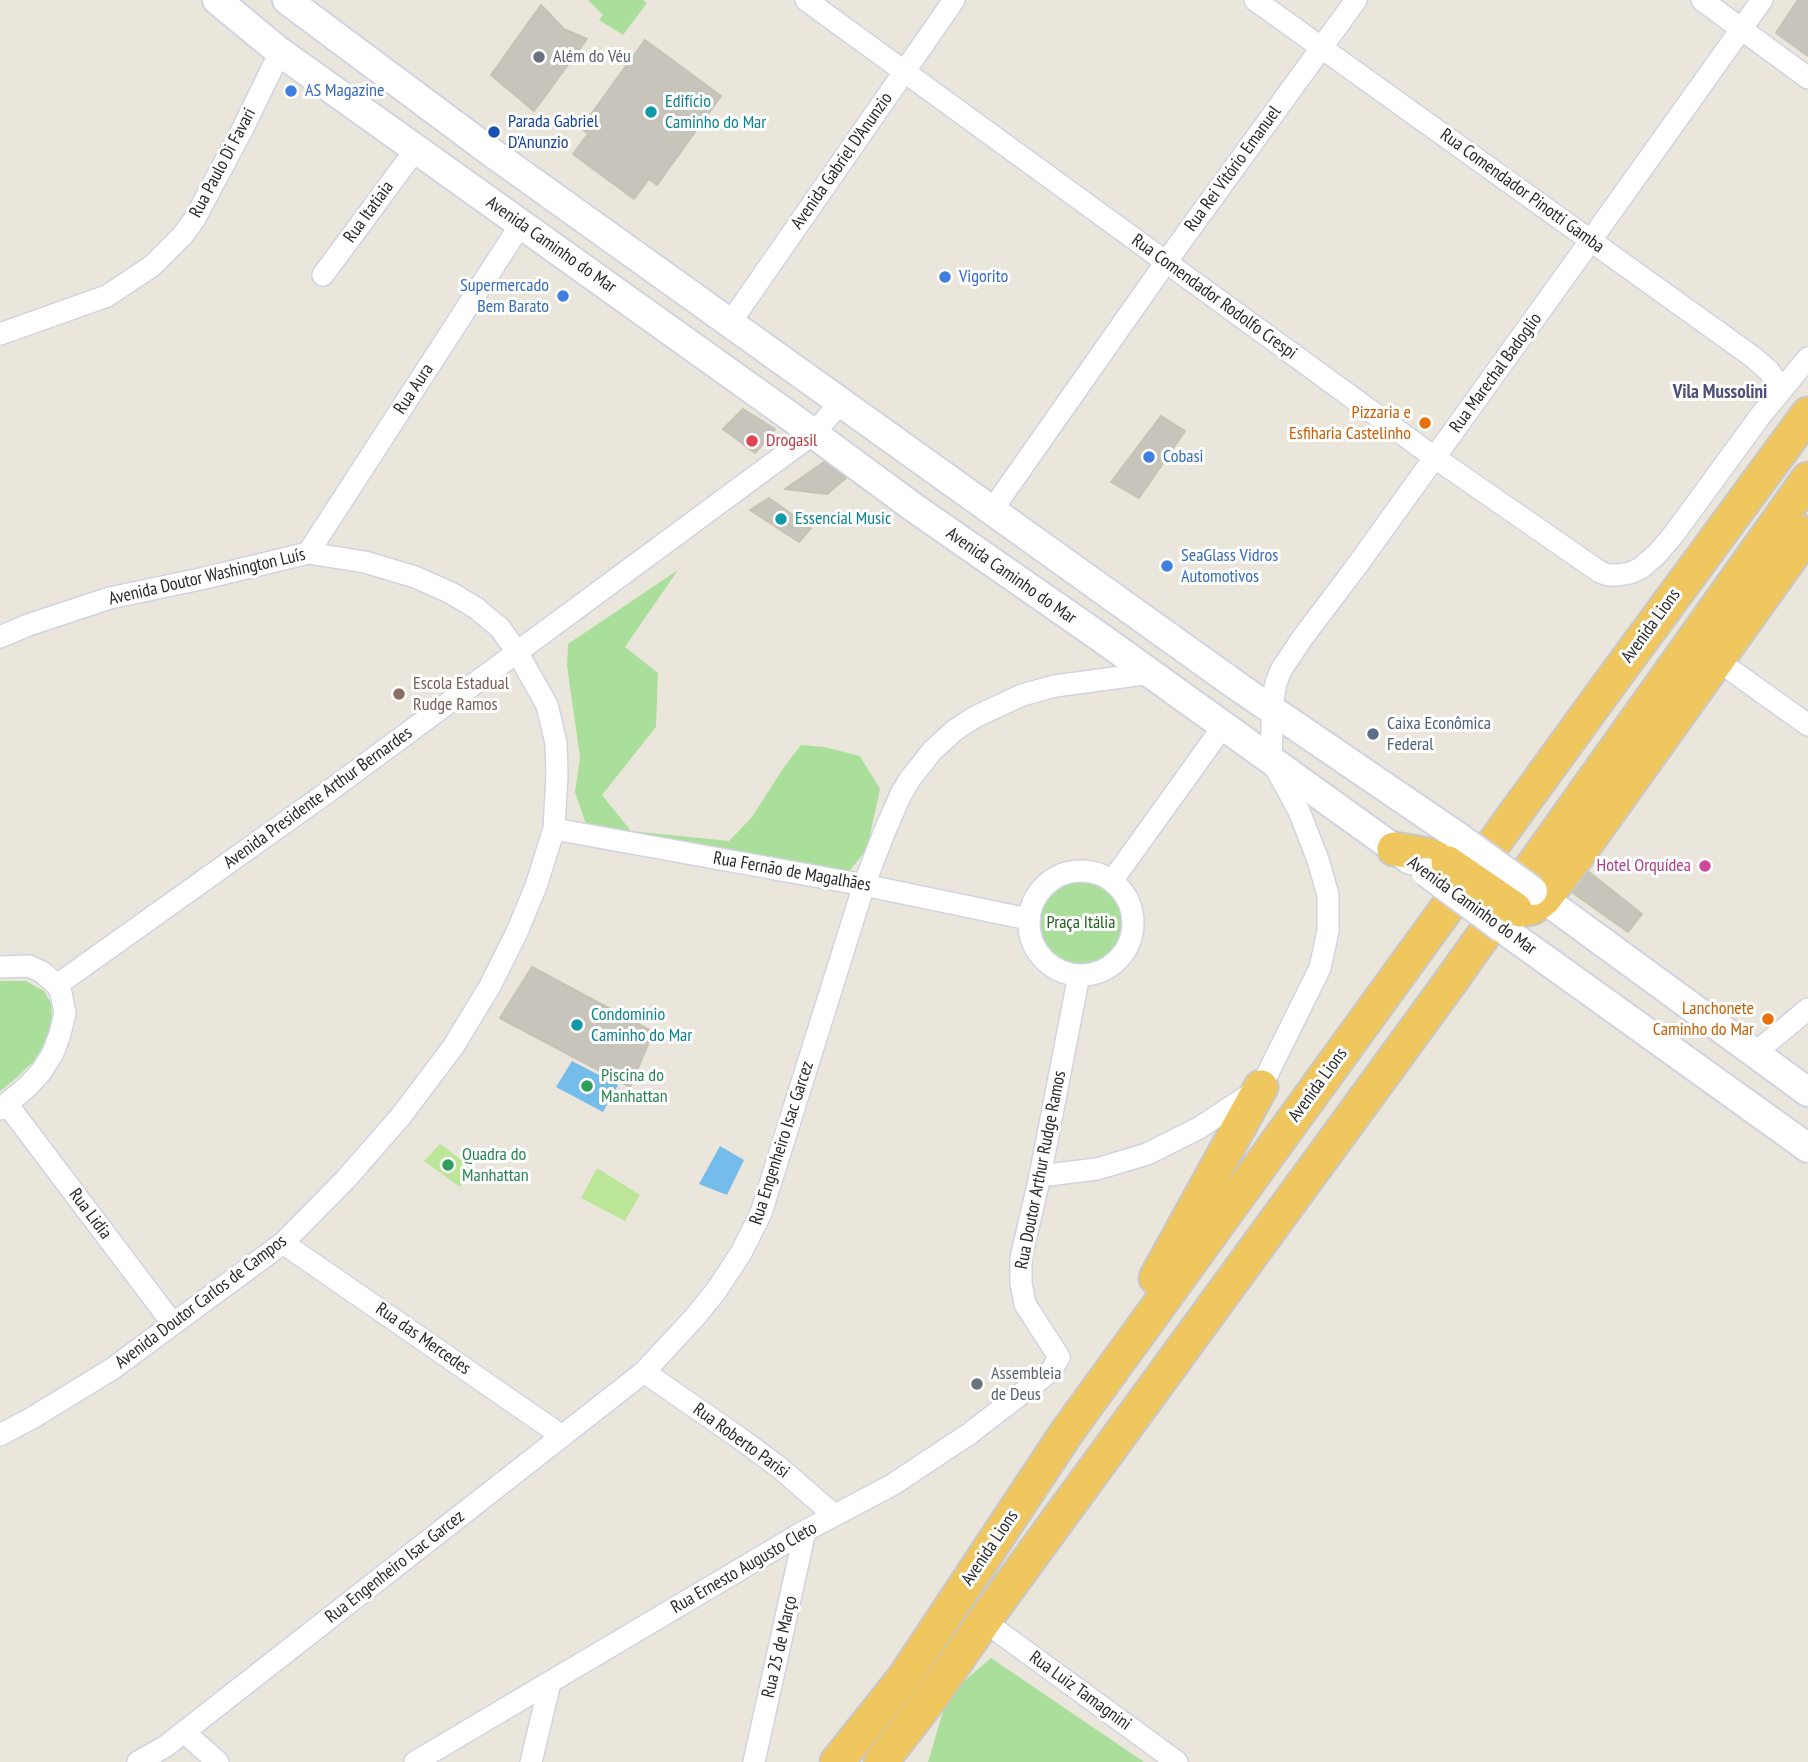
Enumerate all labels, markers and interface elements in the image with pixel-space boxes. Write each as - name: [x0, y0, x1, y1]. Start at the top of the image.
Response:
- place label: Além do Véu: [553, 46, 631, 68]
- marker: Além do Véu: [531, 49, 547, 65]
- place label: AS Magazine: [305, 80, 384, 102]
- marker: AS Magazine: [283, 83, 299, 99]
- street label: Avenida Gabriel D'Anunzio: [787, 89, 897, 233]
- place label: Edifício Caminho do Mar: [665, 91, 766, 134]
- street label: Rua Rei Vitório Emanuel: [1180, 102, 1286, 236]
- marker: Edifício Caminho do Mar: [643, 104, 659, 120]
- street label: Rua Paulo Di Favari: [185, 105, 261, 221]
- place label: Parada Gabriel D'Anunzio: [508, 111, 598, 154]
- marker: Parada Gabriel D'Anunzio: [486, 124, 502, 140]
- street label: Rua Comendador Pinotti Gamba: [1436, 124, 1608, 258]
- street label: Rua Itatiaia: [339, 177, 399, 247]
- street label: Avenida Caminho do Mar: [482, 192, 620, 298]
- street label: Rua Comendador Rodolfo Crespi: [1127, 230, 1301, 364]
- place label: Vigorito: [959, 266, 1008, 288]
- marker: Vigorito: [937, 269, 953, 285]
- place label: Supermercado Bem Barato: [460, 275, 549, 318]
- marker: Supermercado Bem Barato: [555, 288, 571, 304]
- street label: Rua Marechal Badoglio: [1445, 309, 1547, 437]
- street label: Rua Aura: [390, 360, 438, 418]
- district label: Vila Mussolini: [1673, 382, 1767, 404]
- place label: Pizzaria e Esfiharia Castelinho: [1289, 402, 1411, 444]
- marker: Pizzaria e Esfiharia Castelinho: [1417, 415, 1433, 431]
- place label: Drogasil: [766, 430, 817, 452]
- marker: Drogasil: [744, 433, 760, 449]
- place label: Cobasi: [1163, 446, 1204, 468]
- marker: Cobasi: [1141, 449, 1157, 465]
- place label: Essencial Music: [795, 508, 891, 530]
- marker: Essencial Music: [773, 511, 789, 527]
- street label: Avenida Caminho do Mar: [942, 523, 1080, 629]
- street label: Avenida Doutor Washington Luís: [107, 544, 307, 610]
- place label: SeaGlass Vidros Automotivos: [1181, 545, 1278, 588]
- marker: SeaGlass Vidros Automotivos: [1159, 558, 1175, 574]
- street label: Avenida Lions: [1617, 585, 1685, 667]
- place label: Escola Estadual Rudge Ramos: [413, 673, 509, 716]
- marker: Escola Estadual Rudge Ramos: [391, 686, 407, 702]
- place label: Caixa Econômica Federal: [1387, 713, 1491, 756]
- street label: Avenida Presidente Arthur Bernardes: [220, 722, 416, 874]
- marker: Caixa Econômica Federal: [1365, 726, 1381, 742]
- street label: Rua Fernão de Magalhães: [712, 848, 872, 896]
- street label: Avenida Caminho do Mar: [1403, 852, 1541, 960]
- place label: Hotel Orquídea: [1597, 855, 1691, 877]
- marker: Hotel Orquídea: [1697, 858, 1713, 874]
- park label: Praça Itália: [1047, 912, 1115, 934]
- place label: Lanchonete Caminho do Mar: [1653, 998, 1754, 1040]
- place label: Condominio Caminho do Mar: [591, 1004, 692, 1046]
- marker: Lanchonete Caminho do Mar: [1760, 1011, 1776, 1027]
- marker: Condominio Caminho do Mar: [569, 1017, 585, 1033]
- street label: Avenida Lions: [1284, 1044, 1352, 1126]
- street label: Rua Engenheiro Isac Garcez: [745, 1059, 819, 1227]
- place label: Piscina do Manhattan: [601, 1065, 668, 1108]
- street label: Rua Doutor Arthur Rudge Ramos: [1011, 1069, 1071, 1271]
- marker: Piscina do Manhattan: [579, 1078, 595, 1094]
- place label: Quadra do Manhattan: [462, 1144, 529, 1186]
- marker: Quadra do Manhattan: [440, 1157, 456, 1173]
- street label: Rua Lidia: [64, 1184, 116, 1244]
- street label: Avenida Doutor Carlos de Campos: [111, 1230, 291, 1374]
- street label: Rua das Mercedes: [371, 1298, 475, 1380]
- place label: Assembleia de Deus: [991, 1363, 1061, 1406]
- marker: Assembleia de Deus: [969, 1376, 985, 1392]
- street label: Rua Roberto Parisi: [689, 1399, 793, 1483]
- street label: Rua Engenheiro Isac Garcez: [321, 1506, 469, 1628]
- street label: Avenida Lions: [957, 1506, 1023, 1590]
- street label: Rua Ernesto Augusto Cleto: [667, 1517, 821, 1619]
- street label: Rua 25 de Março: [758, 1594, 802, 1700]
- street label: Rua Luiz Tamagnini: [1025, 1647, 1135, 1735]

